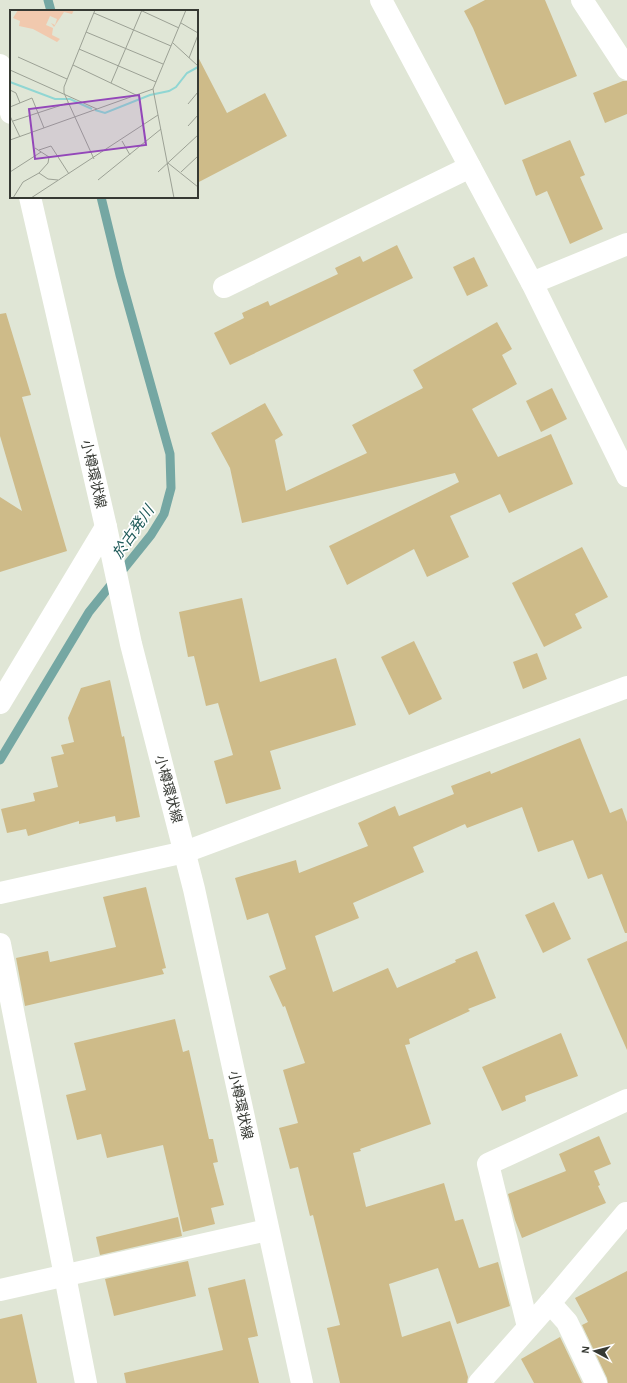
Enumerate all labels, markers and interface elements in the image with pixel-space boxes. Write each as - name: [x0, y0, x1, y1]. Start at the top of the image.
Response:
- inset map: [10, 10, 198, 198]
- street label: 小樽環状線: [78, 438, 110, 510]
- water label: 於古発川: [109, 501, 158, 561]
- street label: 小樽環状線: [152, 753, 186, 825]
- street label: 小樽環状線: [226, 1069, 256, 1141]
- north arrow: [575, 1331, 615, 1371]
- text: N: [580, 1345, 591, 1354]

